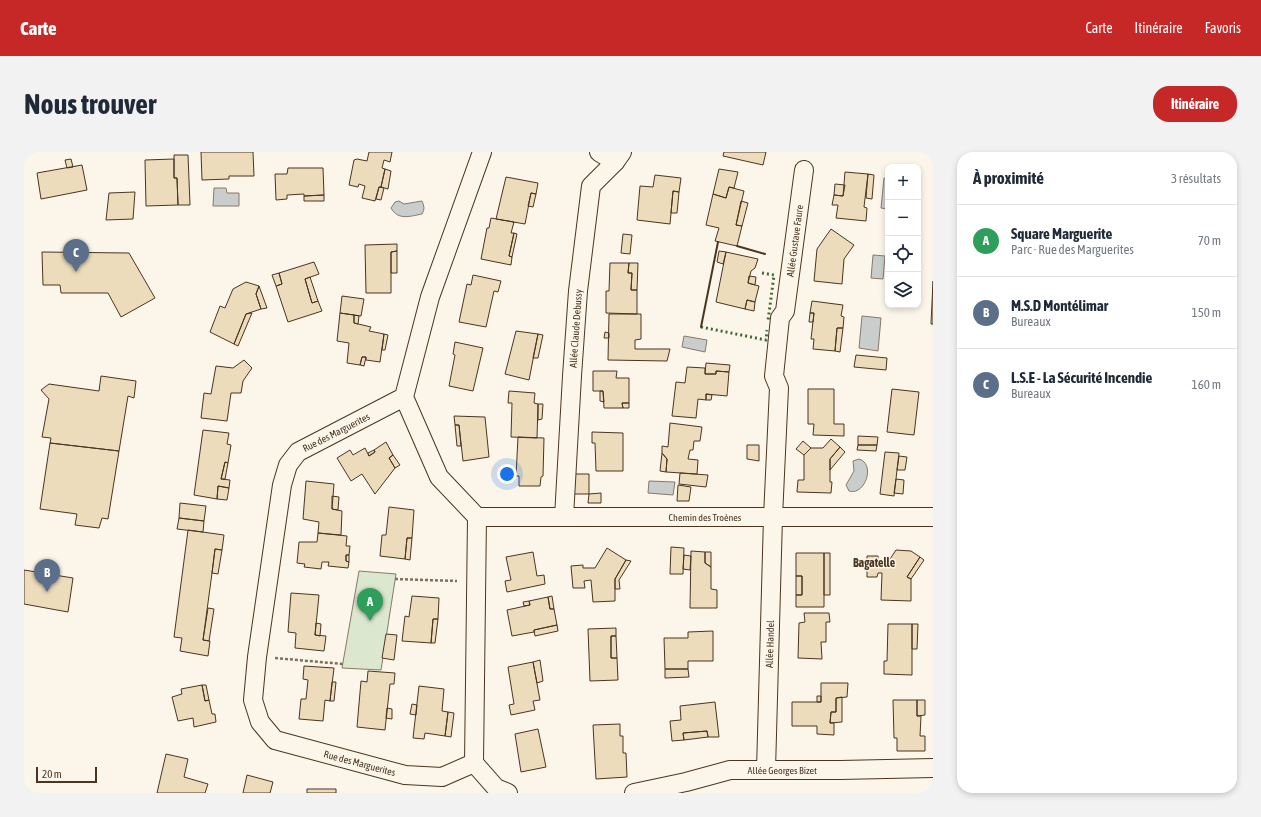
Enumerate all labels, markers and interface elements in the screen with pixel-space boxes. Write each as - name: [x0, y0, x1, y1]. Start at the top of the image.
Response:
- text: Carte: [20, 17, 57, 39]
- text: Carte: [1086, 20, 1113, 36]
- text: Itinéraire: [1135, 20, 1183, 36]
- text: Favoris: [1205, 20, 1241, 36]
- button: Itinéraire: [1153, 86, 1237, 122]
- text: Nous trouver: [24, 88, 156, 120]
- map controls: [885, 164, 921, 308]
- button: +: [885, 164, 921, 200]
- text: À proximité: [973, 168, 1044, 188]
- text: 3 résultats: [1171, 171, 1221, 186]
- button: −: [885, 200, 921, 236]
- street label: Allée Gustave Faure: [785, 204, 805, 278]
- text: Square Marguerite: [1011, 225, 1112, 242]
- text: A: [983, 233, 989, 248]
- text: 70 m: [1198, 233, 1221, 248]
- button: locate: [885, 236, 921, 272]
- pin: C: [63, 239, 89, 272]
- text: Parc · Rue des Marguerites: [1011, 242, 1134, 257]
- button: layers: [885, 272, 921, 308]
- street label: Allée Claude Debussy: [568, 289, 584, 368]
- text: M.S.D Montélimar: [1011, 297, 1108, 314]
- text: B: [983, 305, 989, 320]
- text: 150 m: [1192, 305, 1221, 320]
- text: Bureaux: [1011, 314, 1051, 329]
- text: L.S.E - La Sécurité Incendie: [1011, 369, 1152, 386]
- text: C: [983, 377, 989, 392]
- text: 160 m: [1192, 377, 1221, 392]
- text: Bureaux: [1011, 386, 1051, 401]
- street label: Rue des Marguerites: [301, 411, 372, 454]
- your location: [497, 464, 517, 484]
- street label: Chemin des Troènes: [669, 512, 742, 523]
- district label: Bagatelle: [853, 556, 896, 570]
- pin: B: [34, 559, 60, 592]
- pin: A: [357, 588, 383, 621]
- street label: Allée Handel: [764, 620, 776, 668]
- street label: Rue des Marguerites: [323, 748, 397, 778]
- scale bar: [36, 765, 97, 784]
- street label: Allée Georges Bizet: [748, 765, 817, 776]
- text: 20 m: [42, 768, 62, 780]

